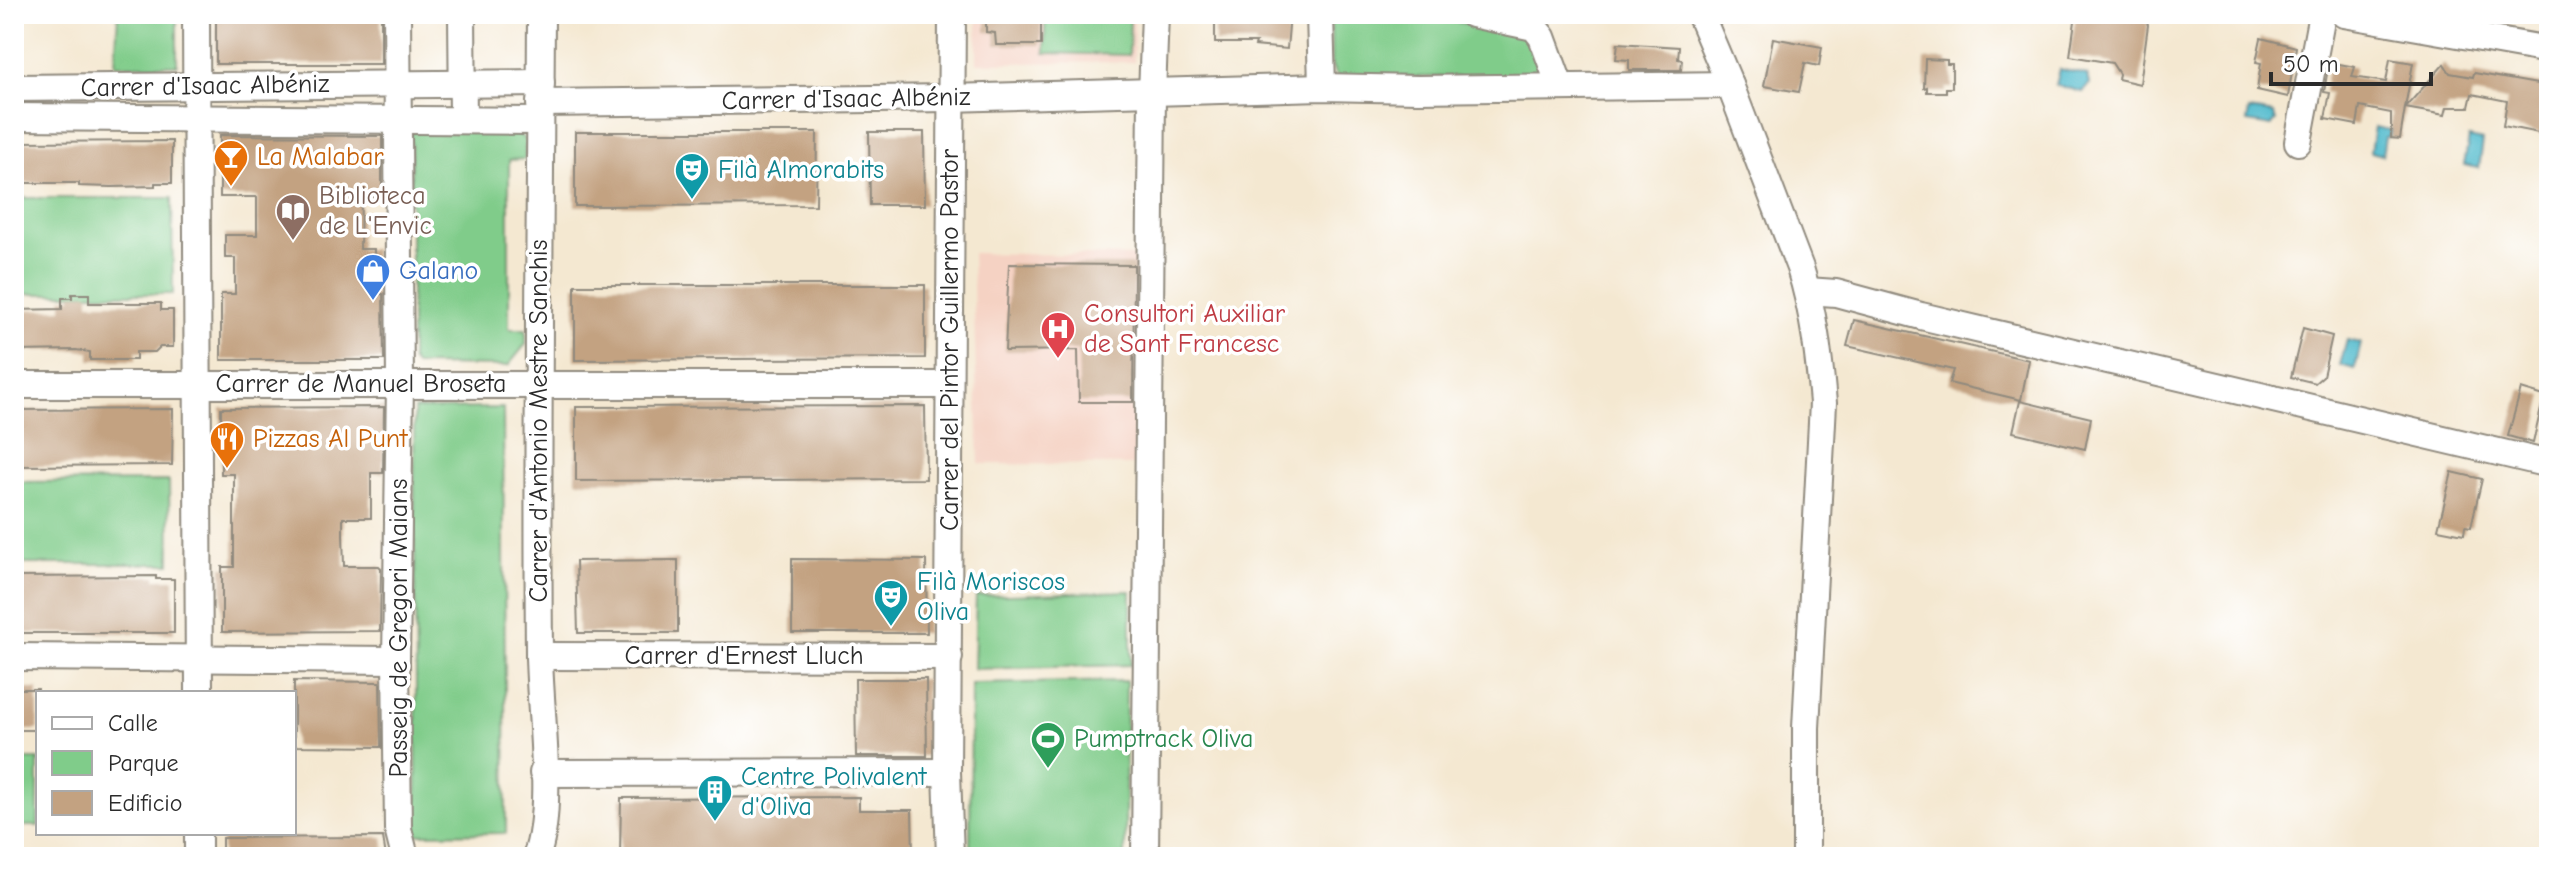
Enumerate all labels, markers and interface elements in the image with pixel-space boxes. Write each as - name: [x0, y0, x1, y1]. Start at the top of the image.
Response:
- scale bar: [2271, 36, 2431, 86]
- text: 50 m: [2283, 50, 2339, 78]
- street label: Carrer d'Isaac Albéniz: [80, 69, 330, 103]
- street label: Carrer d'Isaac Albéniz: [721, 82, 971, 116]
- bar icon: La Malabar: [212, 138, 250, 188]
- place label: La Malabar: [257, 142, 384, 172]
- street label: Carrer del Pintor Guillermo Pastor: [935, 148, 965, 531]
- theatre icon: Filà Almorabits: [673, 151, 711, 201]
- place label: Filà Almorabits: [718, 155, 884, 185]
- place label: Biblioteca de L'Envic: [319, 181, 432, 241]
- library icon: Biblioteca de L'Envic: [274, 192, 312, 242]
- street label: Carrer d'Antonio Mestre Sanchis: [524, 239, 554, 603]
- shop icon: Galano: [354, 252, 392, 302]
- place label: Galano: [399, 256, 478, 286]
- place label: Consultori Auxiliar de Sant Francesc: [1084, 299, 1286, 359]
- hospital icon: Consultori Auxiliar de Sant Francesc: [1039, 310, 1077, 360]
- street label: Carrer de Manuel Broseta: [216, 369, 506, 399]
- restaurant icon: Pizzas Al Punt: [208, 420, 246, 470]
- place label: Pizzas Al Punt: [253, 424, 409, 454]
- street label: Passeig de Gregori Maians: [384, 479, 414, 777]
- place label: Filà Moriscos Oliva: [917, 567, 1065, 627]
- theatre icon: Filà Moriscos Oliva: [872, 578, 910, 628]
- street label: Carrer d'Ernest Lluch: [624, 641, 864, 671]
- legend: [36, 691, 296, 835]
- text: Calle: [108, 709, 158, 737]
- sports icon: Pumptrack Oliva: [1029, 720, 1067, 770]
- place label: Pumptrack Oliva: [1074, 724, 1253, 754]
- text: Parque: [108, 749, 179, 777]
- place label: Centre Polivalent d'Oliva: [741, 762, 928, 822]
- building icon: Centre Polivalent d'Oliva: [696, 773, 734, 823]
- text: Edificio: [108, 789, 183, 817]

